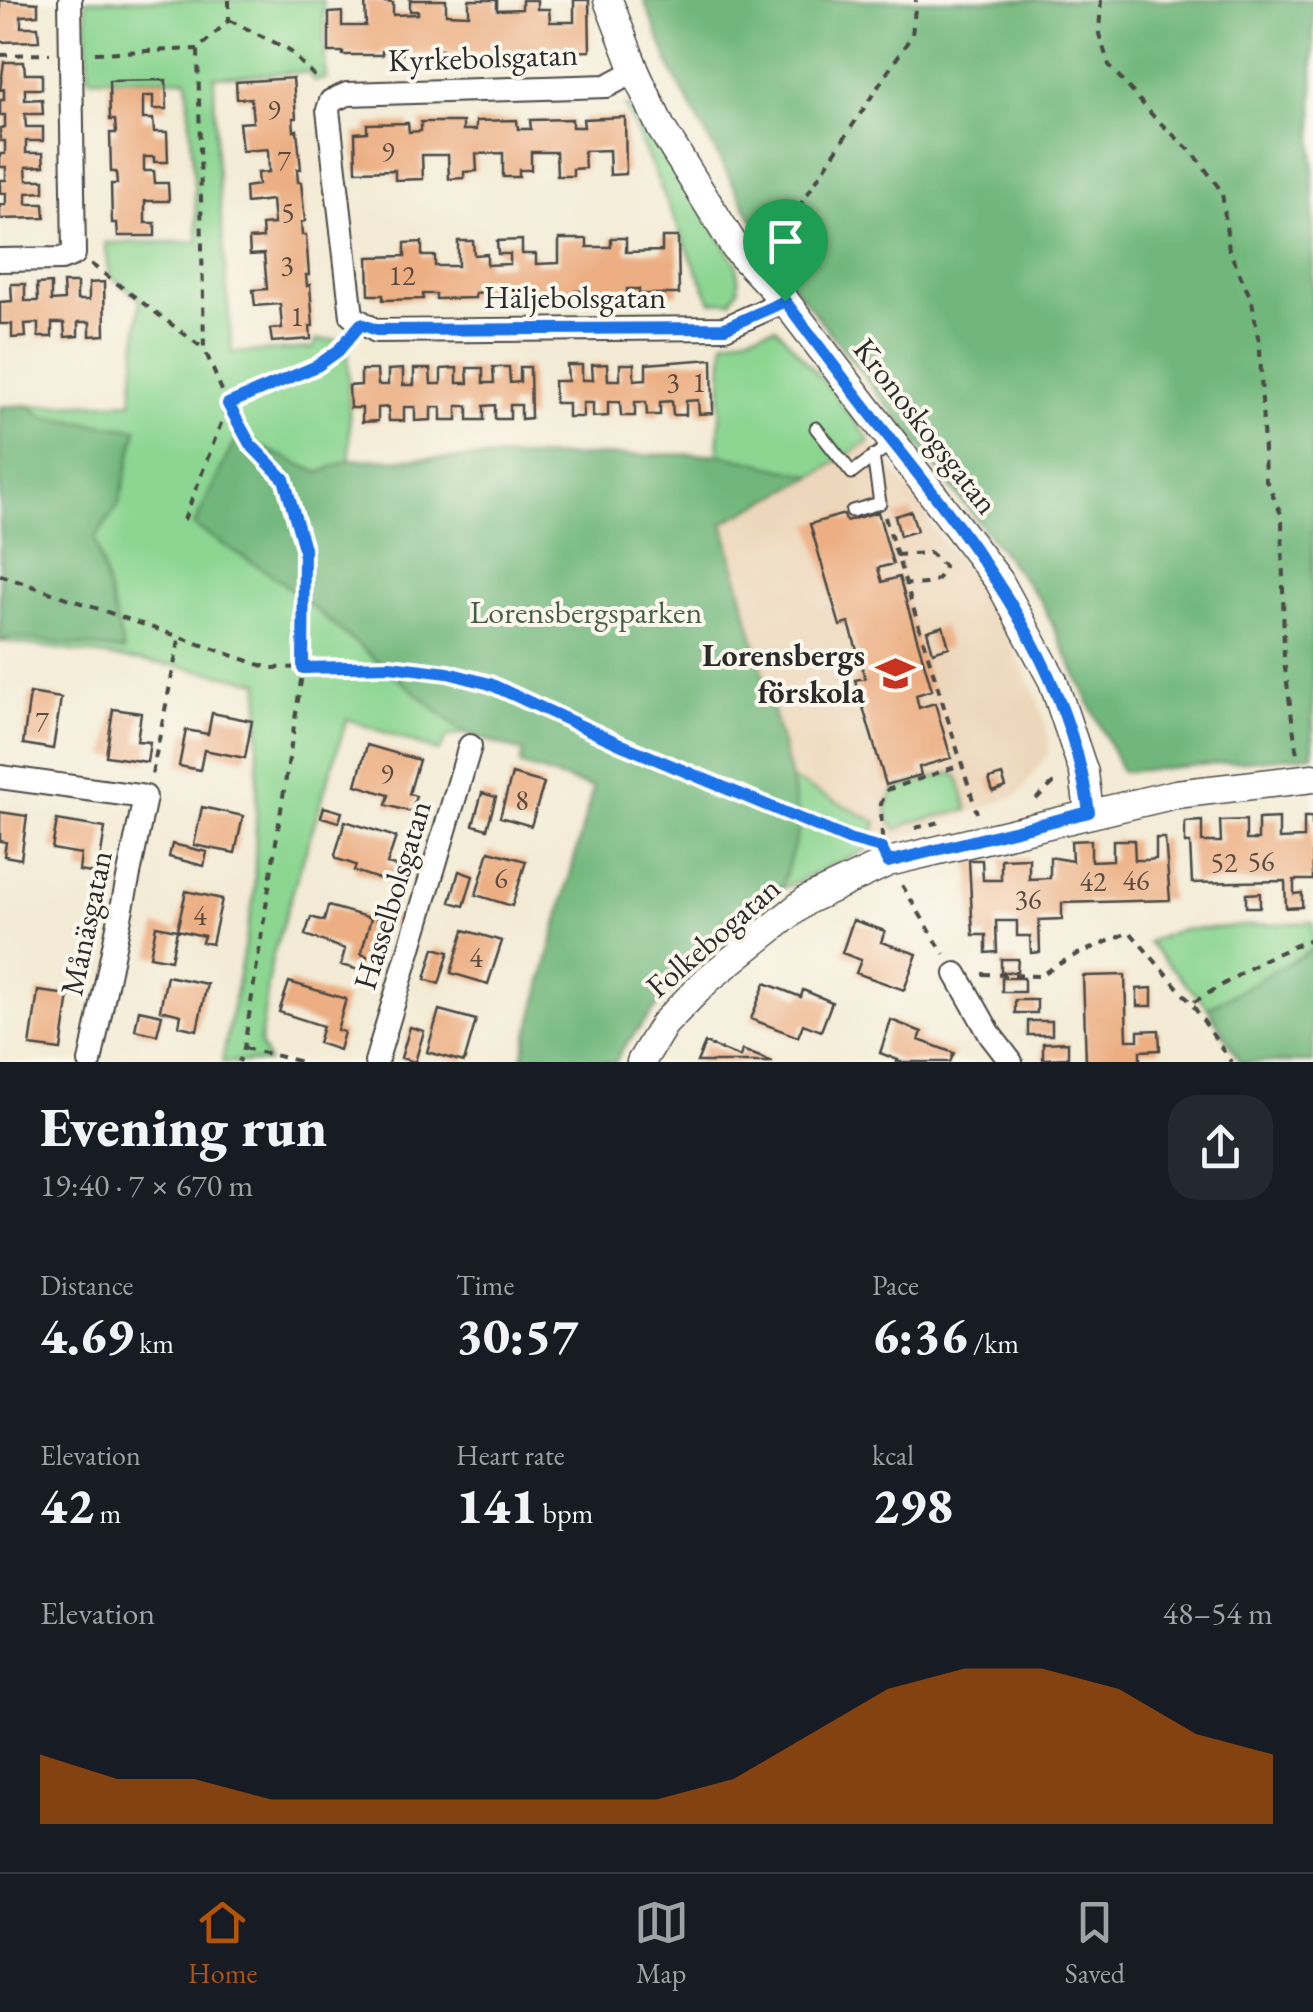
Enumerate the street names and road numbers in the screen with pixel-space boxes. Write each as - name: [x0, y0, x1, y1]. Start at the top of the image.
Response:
- street label: Kyrkebolsgatan: [387, 33, 579, 81]
- street label: Häljebolsgatan: [484, 276, 666, 318]
- street label: Kronoskogsgatan: [844, 329, 1008, 523]
- street label: Hasselbolsgatan: [343, 795, 441, 995]
- street label: Månäsgatan: [50, 846, 122, 999]
- street label: Folkebogatan: [637, 867, 789, 1007]

